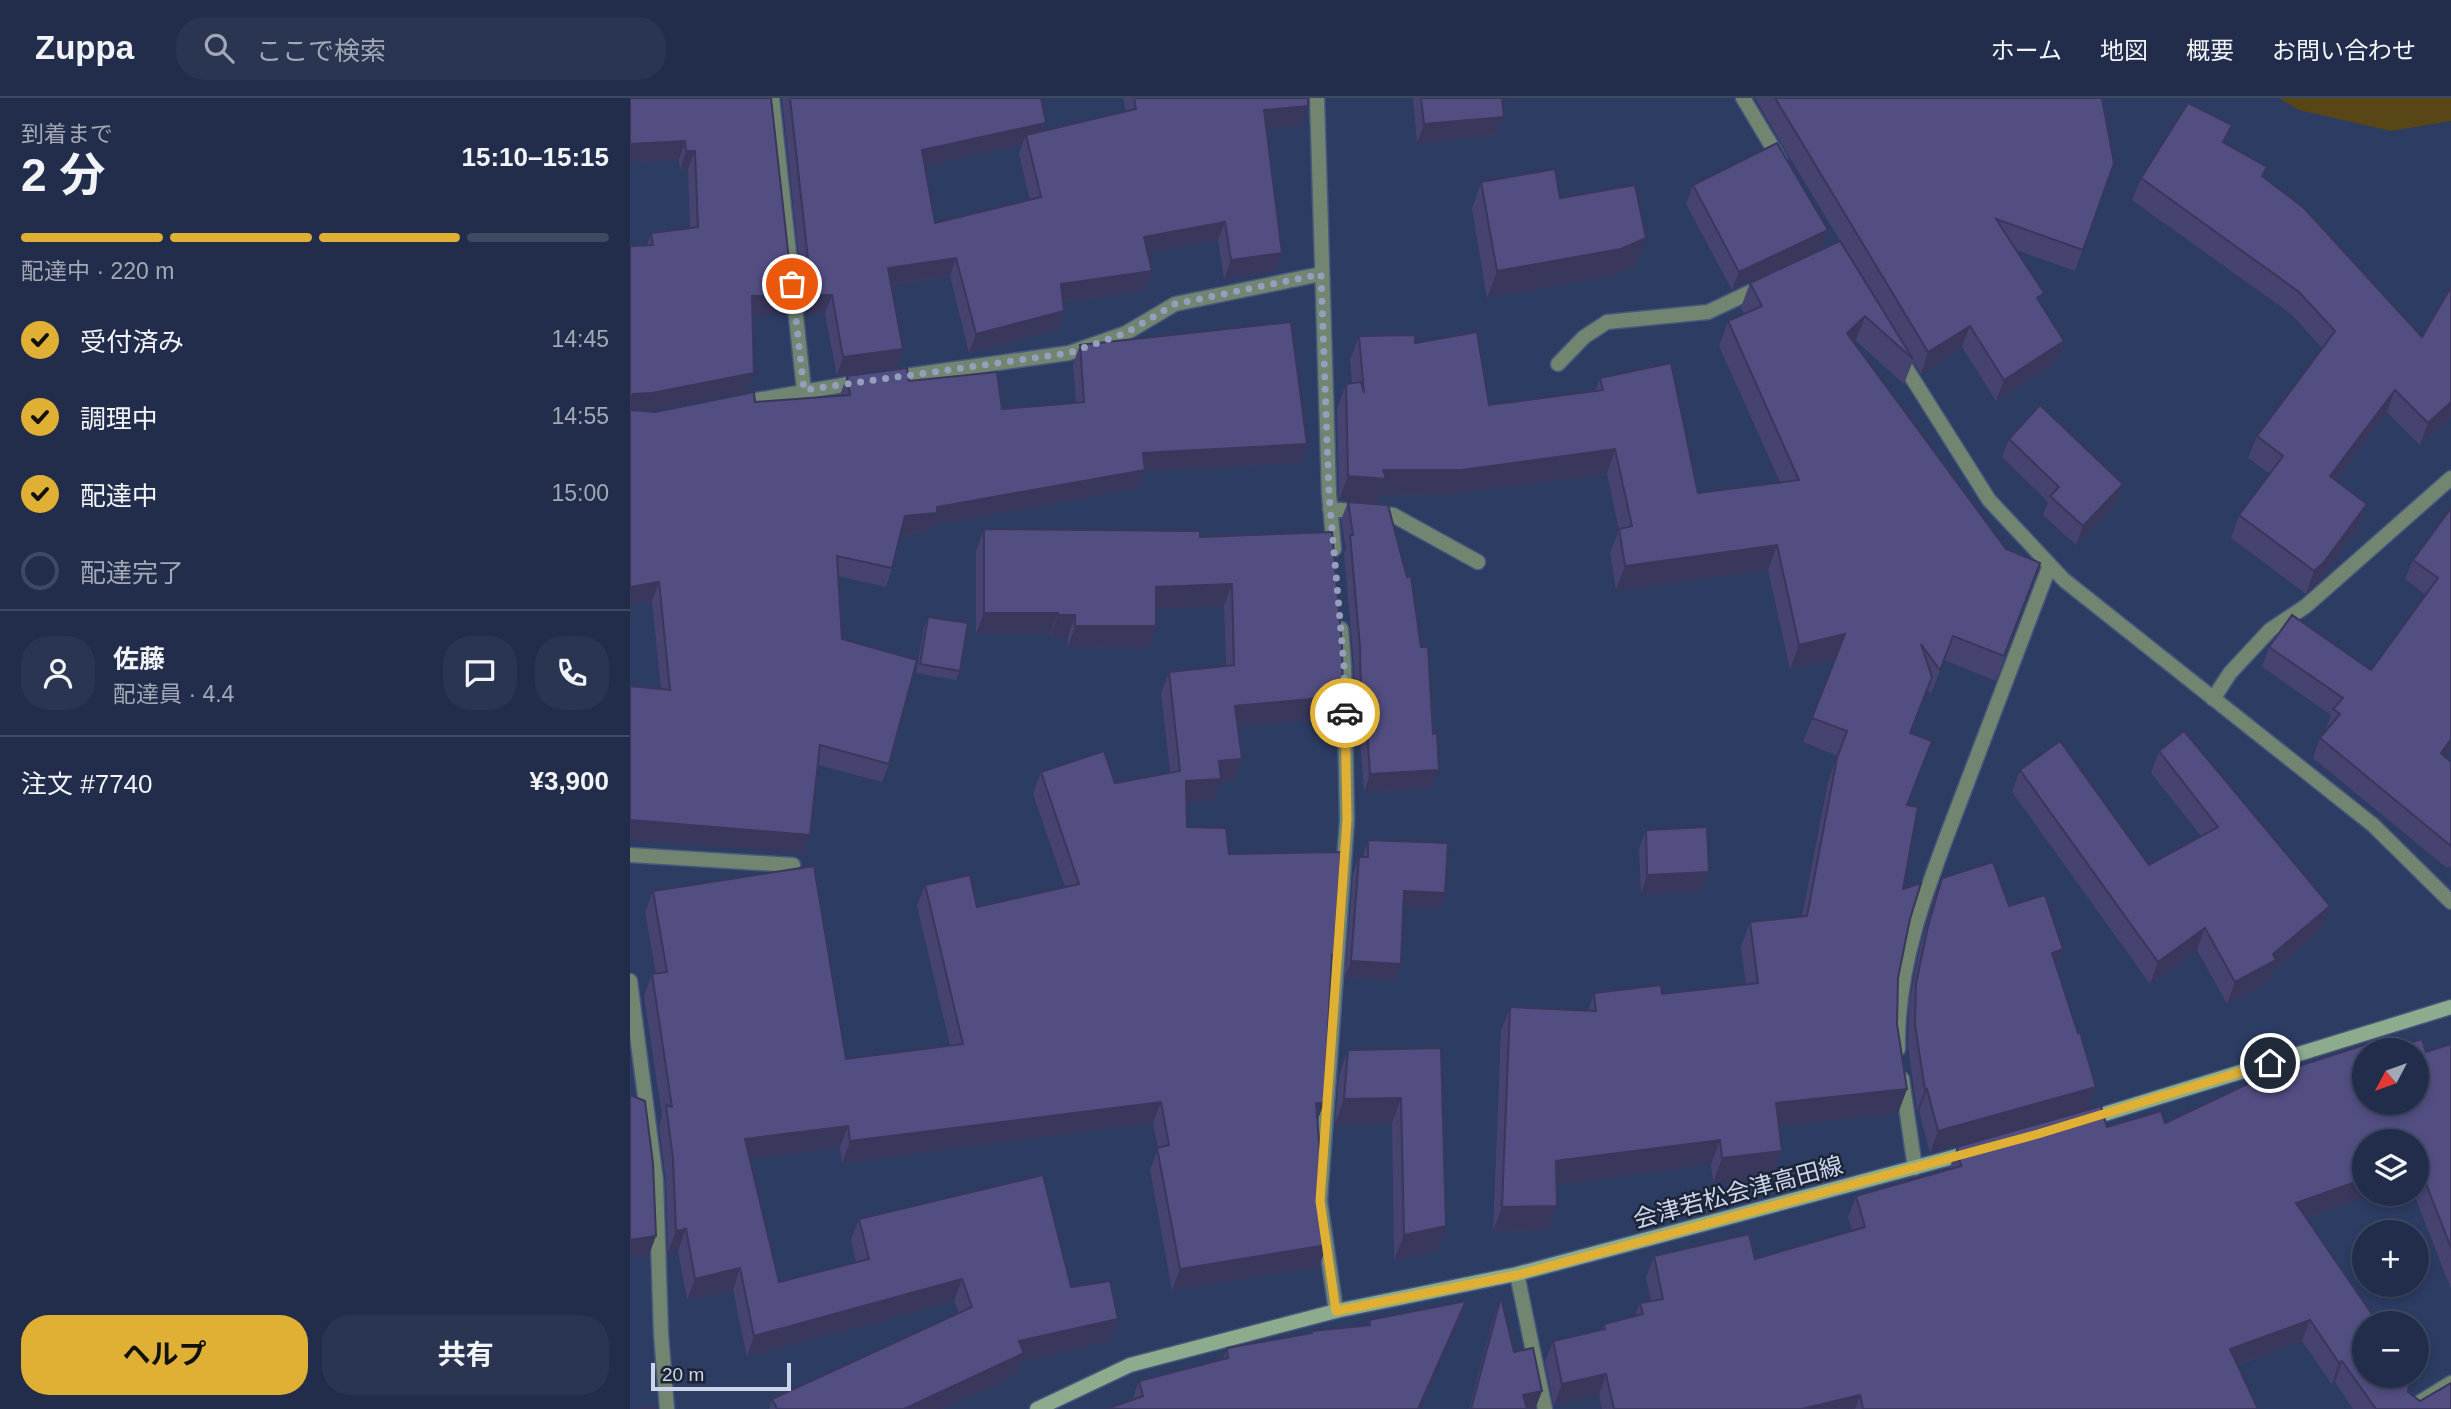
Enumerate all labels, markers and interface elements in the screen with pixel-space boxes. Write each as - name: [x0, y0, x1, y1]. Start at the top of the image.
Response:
- search box: [176, 17, 666, 80]
- text: Zuppa: [35, 29, 134, 66]
- icon: search: [200, 29, 238, 67]
- text: ここで検索: [256, 36, 386, 66]
- text: ホーム: [1991, 37, 2062, 64]
- text: 地図: [2100, 37, 2148, 64]
- text: 概要: [2186, 37, 2234, 64]
- text: お問い合わせ: [2272, 37, 2416, 64]
- text: 到着まで: [21, 121, 113, 147]
- text: 15:10–15:15: [462, 142, 609, 172]
- text: 2 分: [21, 149, 105, 201]
- pin: [762, 254, 822, 314]
- text: 配達中 · 220 m: [21, 258, 174, 284]
- icon: bag: [773, 265, 811, 303]
- icon: check: [21, 321, 59, 359]
- text: 14:45: [551, 326, 609, 352]
- text: 受付済み: [80, 327, 184, 357]
- icon: check: [21, 398, 59, 436]
- text: 14:55: [551, 403, 609, 429]
- text: 調理中: [80, 404, 158, 434]
- icon: check: [21, 475, 59, 513]
- text: 15:00: [551, 480, 609, 506]
- text: 配達中: [80, 481, 158, 511]
- text: 配達完了: [80, 558, 184, 588]
- button: person: [21, 636, 95, 710]
- button: chat: [443, 636, 517, 710]
- button: phone: [535, 636, 609, 710]
- text: 佐藤: [113, 644, 165, 674]
- courier: [1310, 678, 1380, 748]
- text: 配達員 · 4.4: [113, 681, 234, 707]
- icon: car: [1326, 694, 1364, 732]
- text: ¥3,900: [529, 766, 609, 796]
- text: 注文 #7740: [21, 769, 153, 799]
- pin: [2240, 1033, 2300, 1093]
- north arrow: [2352, 1038, 2429, 1115]
- map controls: [2352, 1038, 2429, 1388]
- icon: home: [2251, 1044, 2289, 1082]
- button: layers: [2352, 1129, 2429, 1206]
- street label: 会津若松会津高田線: [1630, 1151, 1846, 1233]
- button: +: [2352, 1220, 2429, 1297]
- button: −: [2352, 1311, 2429, 1388]
- button: ヘルプ: [21, 1315, 308, 1395]
- button: 共有: [322, 1315, 609, 1395]
- scale bar: [651, 1360, 791, 1392]
- text: 20 m: [662, 1364, 704, 1385]

